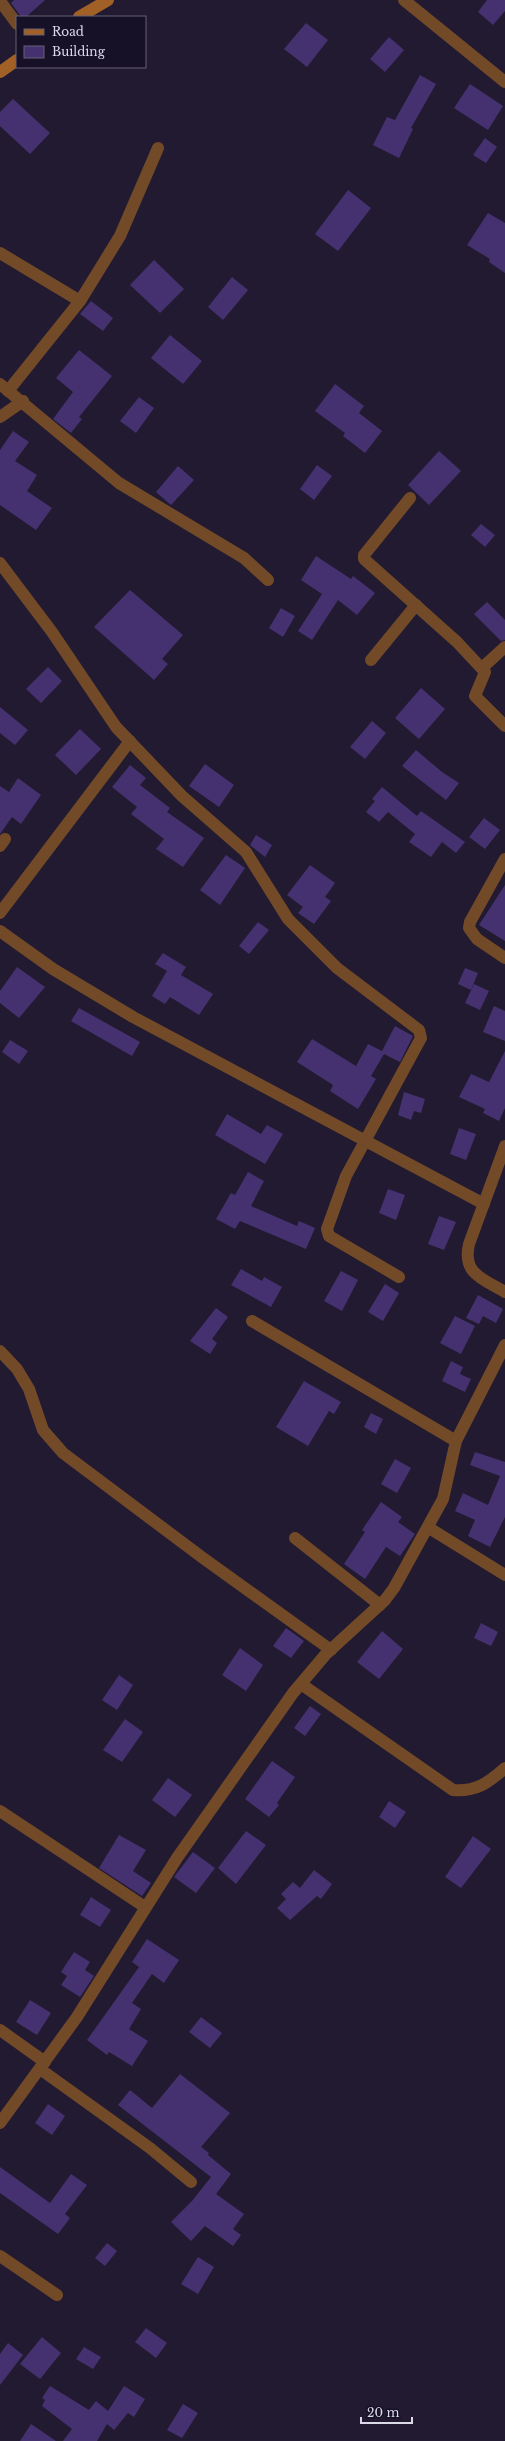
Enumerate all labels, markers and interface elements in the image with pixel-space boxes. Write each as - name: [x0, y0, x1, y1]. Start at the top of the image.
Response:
- legend: [16, 16, 146, 68]
- text: Road: [52, 24, 84, 39]
- text: Building: [52, 44, 106, 59]
- scale bar: [361, 2399, 412, 2425]
- text: 20 m: [367, 2405, 399, 2420]

